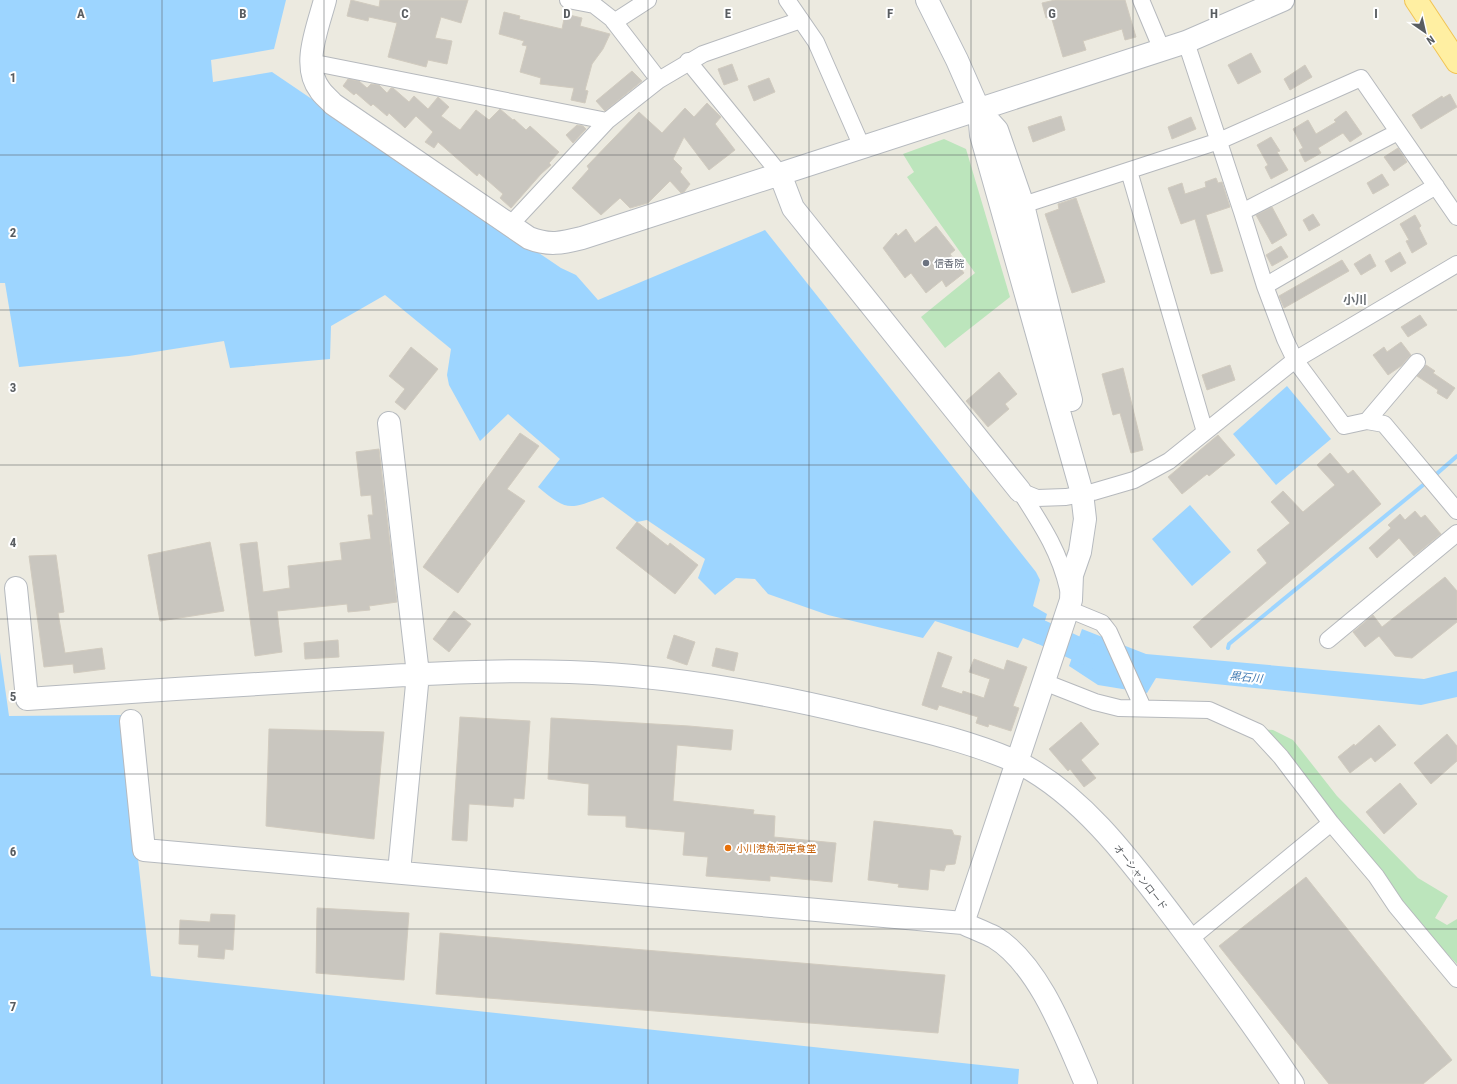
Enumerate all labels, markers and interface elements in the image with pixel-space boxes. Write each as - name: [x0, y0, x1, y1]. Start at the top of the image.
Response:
- text: A: [77, 6, 85, 21]
- text: B: [239, 6, 247, 21]
- text: C: [401, 6, 409, 21]
- text: D: [563, 6, 571, 21]
- text: E: [725, 6, 732, 21]
- text: F: [887, 6, 893, 21]
- text: G: [1048, 6, 1056, 21]
- text: H: [1210, 6, 1218, 21]
- text: I: [1374, 6, 1378, 21]
- north arrow: [1405, 12, 1445, 52]
- text: N: [1424, 33, 1437, 47]
- text: 1: [10, 70, 16, 85]
- text: 2: [10, 225, 17, 240]
- marker: 信香院: [921, 258, 931, 268]
- place label: 信香院: [934, 258, 964, 269]
- district label: 小川: [1343, 293, 1367, 307]
- text: 3: [10, 380, 16, 395]
- text: 4: [10, 535, 17, 550]
- water label: 黒石川: [1229, 669, 1264, 686]
- text: 5: [10, 689, 17, 704]
- street label: オーシャンロード: [1112, 842, 1170, 912]
- marker: 小川港魚河岸食堂: [723, 843, 733, 853]
- place label: 小川港魚河岸食堂: [736, 843, 816, 854]
- text: 6: [10, 844, 17, 859]
- text: 7: [10, 999, 17, 1014]

